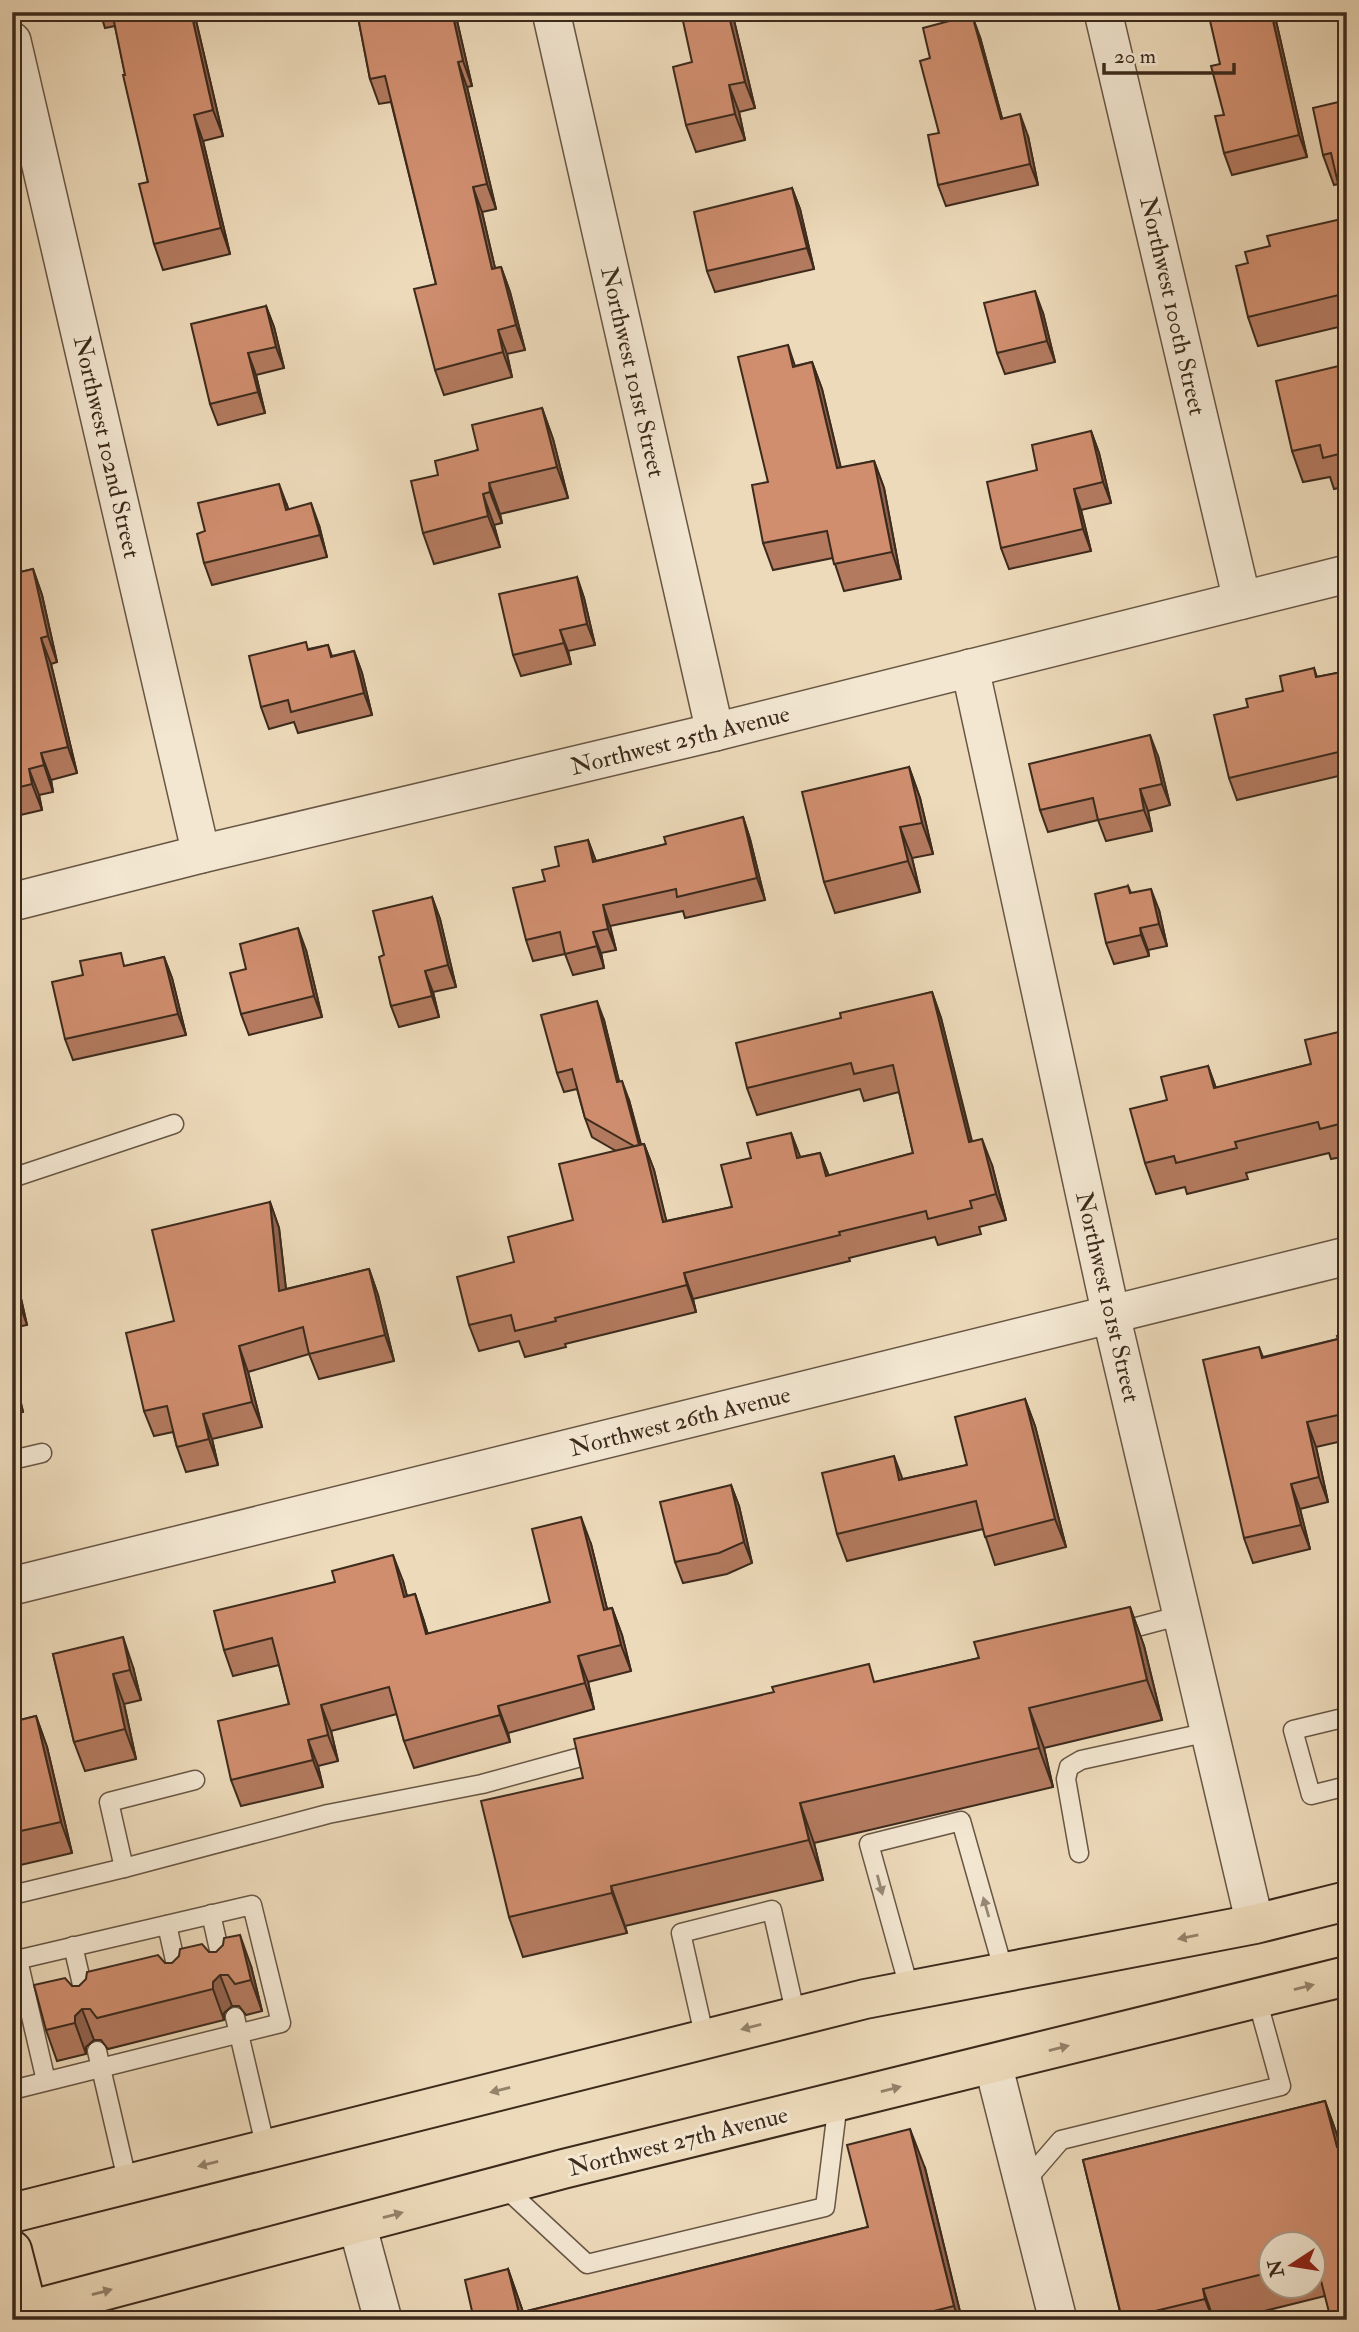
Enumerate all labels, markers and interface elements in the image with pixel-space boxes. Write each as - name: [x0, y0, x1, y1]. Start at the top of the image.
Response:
- scale bar: [1104, 32, 1233, 76]
- text: 20 m: [1114, 43, 1156, 70]
- street label: Northwest 100th Street: [1132, 194, 1213, 419]
- street label: Northwest 101st Street: [593, 264, 672, 481]
- street label: Northwest 102nd Street: [66, 333, 147, 561]
- street label: Northwest 25th Avenue: [567, 698, 793, 783]
- street label: Northwest 101st Street: [1068, 1189, 1147, 1406]
- street label: Northwest 26th Avenue: [567, 1379, 794, 1464]
- one-way arrow: [876, 1875, 886, 1896]
- one-way arrow: [980, 1896, 990, 1917]
- one-way arrow: [1177, 1932, 1199, 1943]
- one-way arrow: [1293, 1981, 1315, 1992]
- one-way arrow: [740, 2022, 762, 2033]
- one-way arrow: [1049, 2042, 1071, 2053]
- one-way arrow: [880, 2083, 902, 2094]
- one-way arrow: [489, 2085, 511, 2096]
- street label: Northwest 27th Avenue: [565, 2099, 791, 2184]
- one-way arrow: [197, 2159, 219, 2170]
- one-way arrow: [383, 2209, 404, 2219]
- north arrow: [1258, 2230, 1328, 2300]
- text: N: [1263, 2257, 1290, 2280]
- one-way arrow: [92, 2286, 113, 2296]

